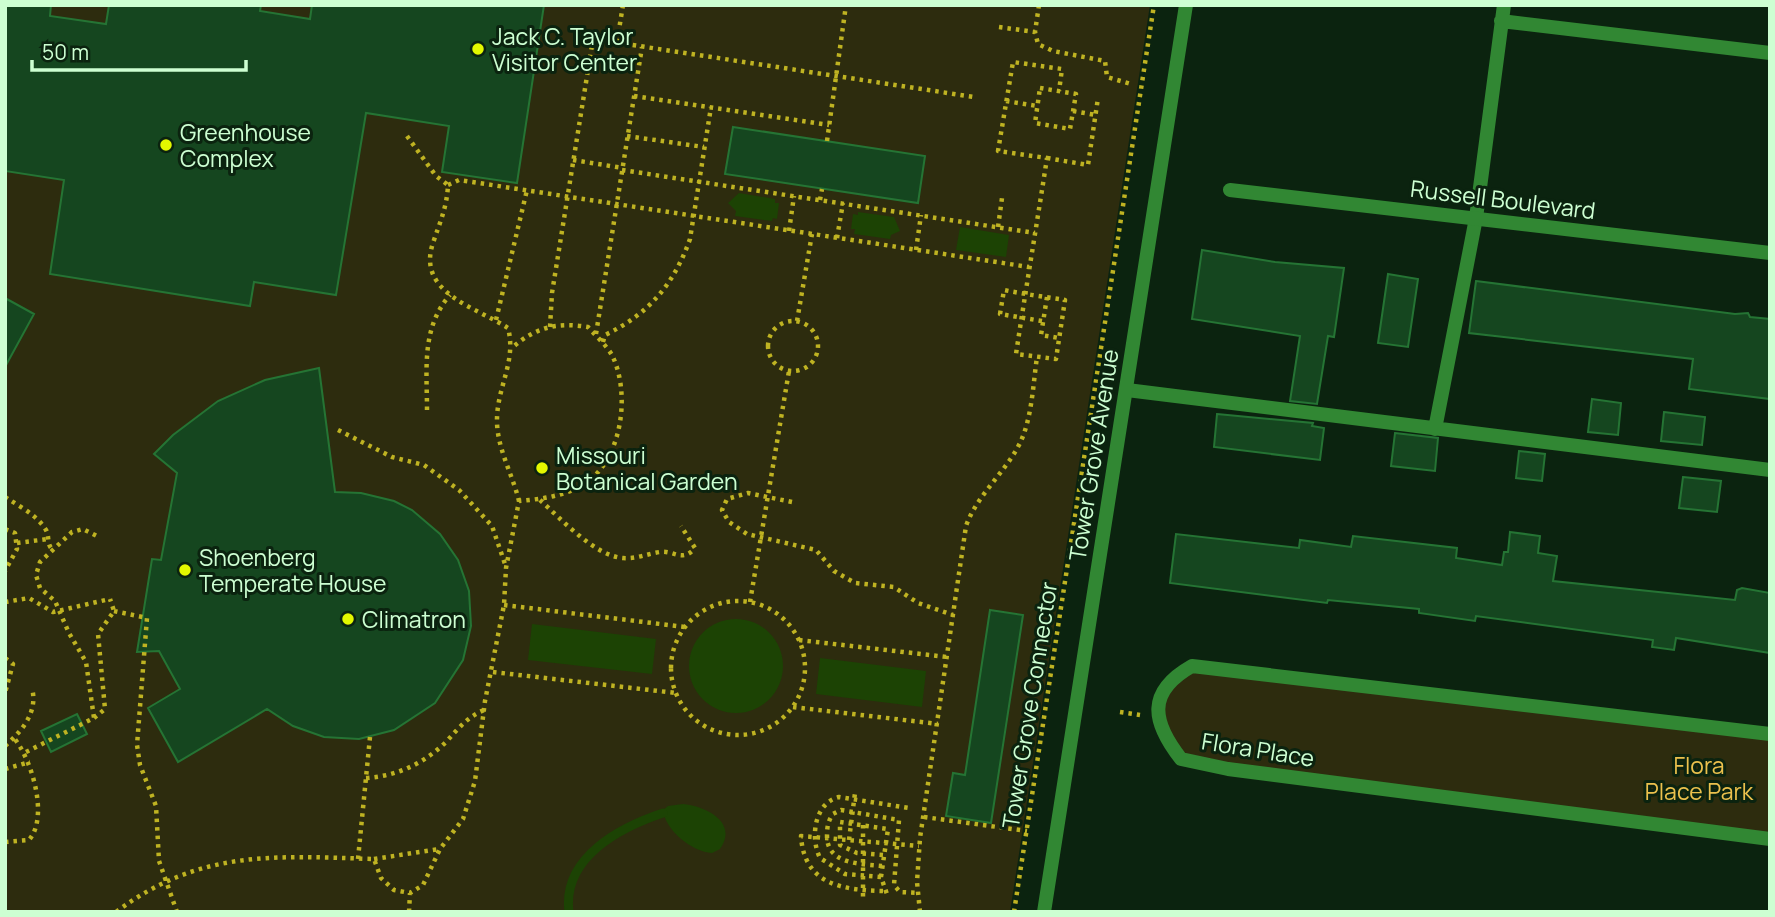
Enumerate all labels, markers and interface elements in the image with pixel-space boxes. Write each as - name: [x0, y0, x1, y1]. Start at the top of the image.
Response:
- place label: Jack C. Taylor Visitor Center: [492, 20, 637, 78]
- scale bar: [32, 28, 245, 72]
- text: 50 m: [42, 38, 89, 66]
- marker: Jack C. Taylor Visitor Center: [470, 41, 486, 57]
- place label: Greenhouse Complex: [180, 116, 311, 174]
- marker: Greenhouse Complex: [158, 137, 174, 153]
- street label: Russell Boulevard: [1409, 172, 1597, 226]
- street label: Tower Grove Avenue: [1060, 347, 1126, 563]
- place label: Missouri Botanical Garden: [556, 439, 738, 497]
- marker: Missouri Botanical Garden: [534, 460, 550, 476]
- place label: Shoenberg Temperate House: [199, 541, 386, 599]
- marker: Shoenberg Temperate House: [177, 562, 193, 578]
- street label: Tower Grove Connector: [994, 579, 1064, 831]
- place label: Climatron: [362, 603, 466, 635]
- marker: Climatron: [340, 611, 356, 627]
- street label: Flora Place: [1199, 724, 1317, 774]
- park label: Flora Place Park: [1645, 749, 1754, 807]

